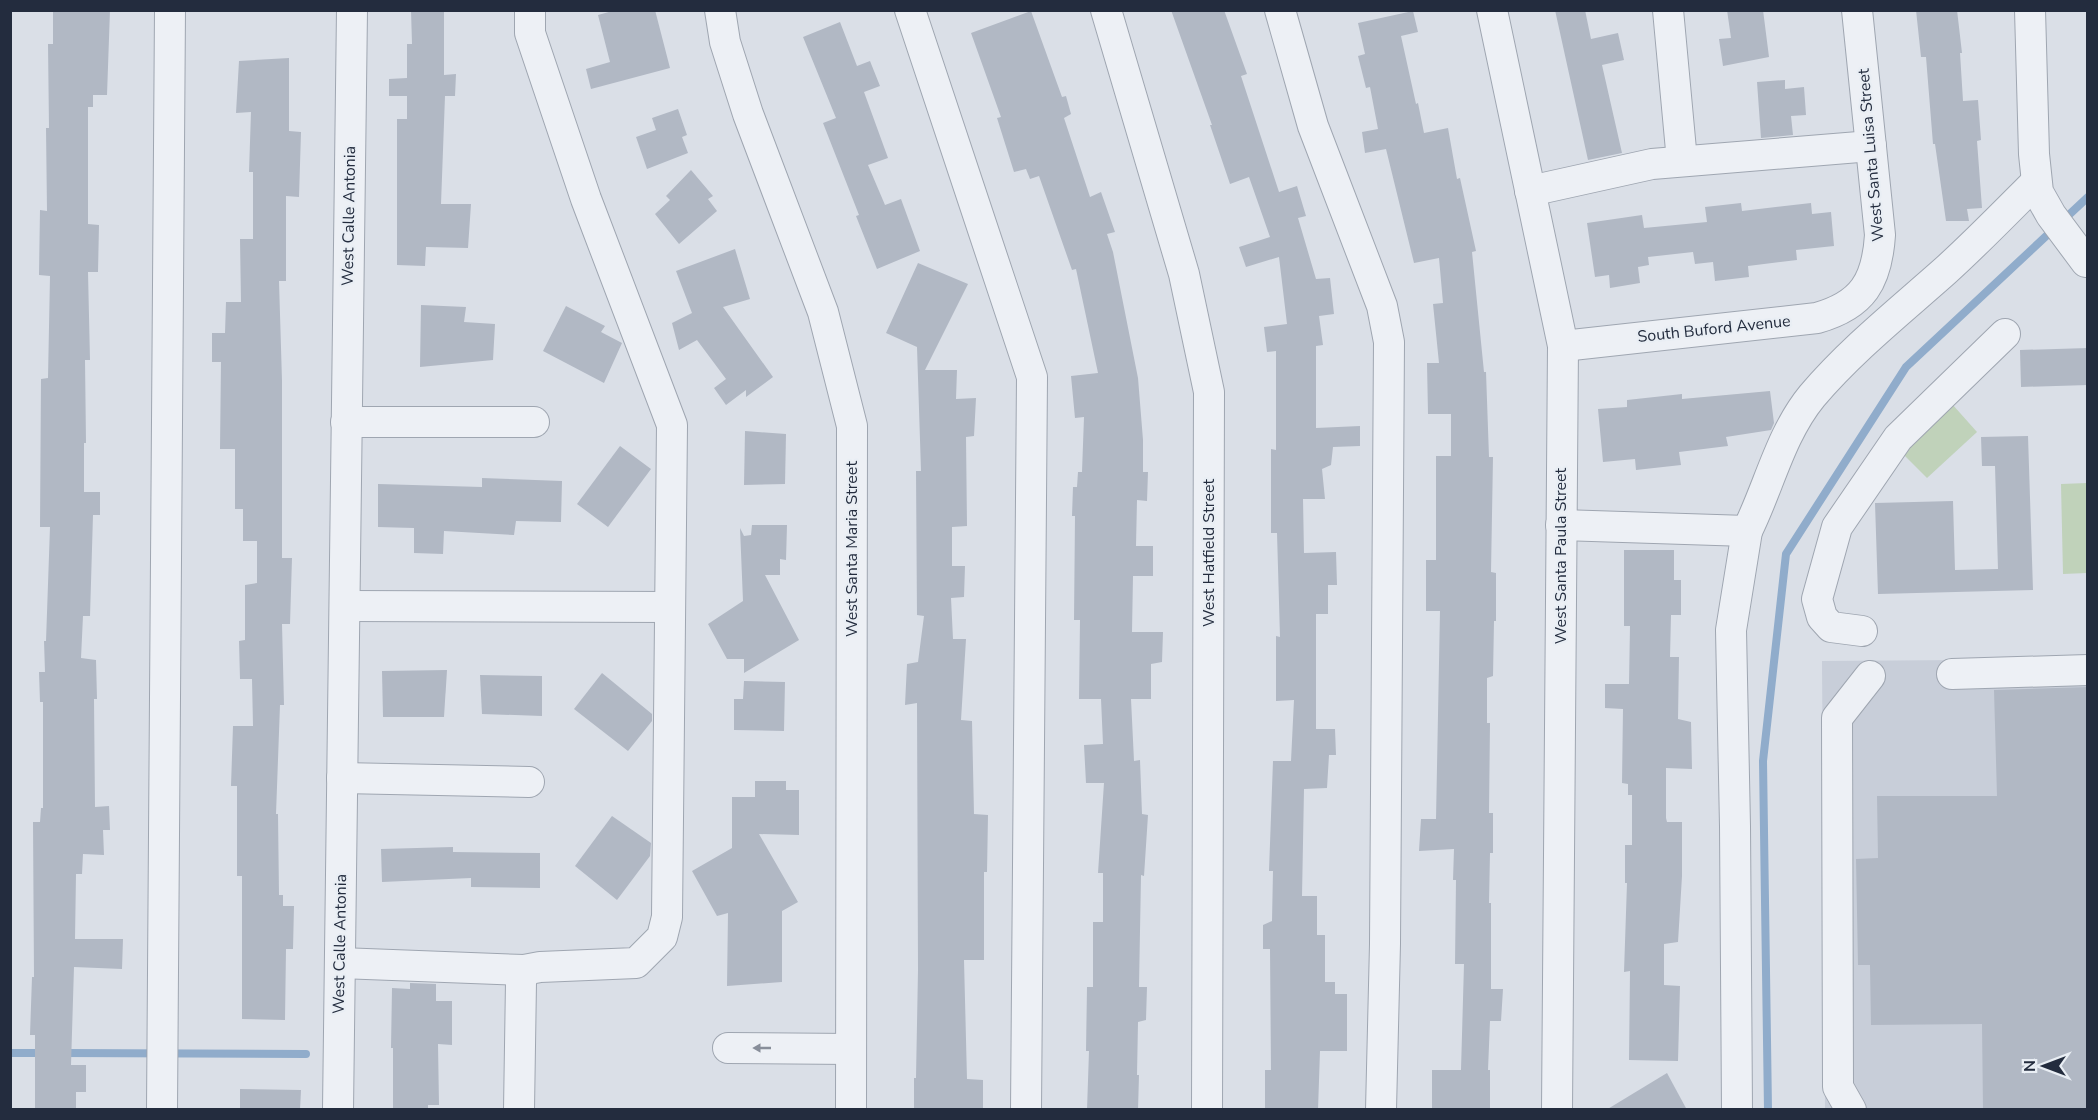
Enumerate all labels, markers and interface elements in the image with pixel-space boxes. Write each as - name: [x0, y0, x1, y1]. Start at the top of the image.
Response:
- street label: West Santa Luisa Street: [1852, 67, 1890, 242]
- street label: West Calle Antonia: [337, 146, 361, 286]
- street label: South Buford Avenue: [1636, 310, 1792, 348]
- street label: West Santa Maria Street: [841, 461, 863, 637]
- street label: West Santa Paula Street: [1550, 467, 1572, 644]
- street label: West Hatfield Street: [1198, 479, 1220, 627]
- street label: West Calle Antonia: [328, 874, 352, 1014]
- north arrow: [2014, 1036, 2074, 1096]
- one-way arrow: [753, 1043, 772, 1053]
- text: N: [2019, 1060, 2041, 1072]

